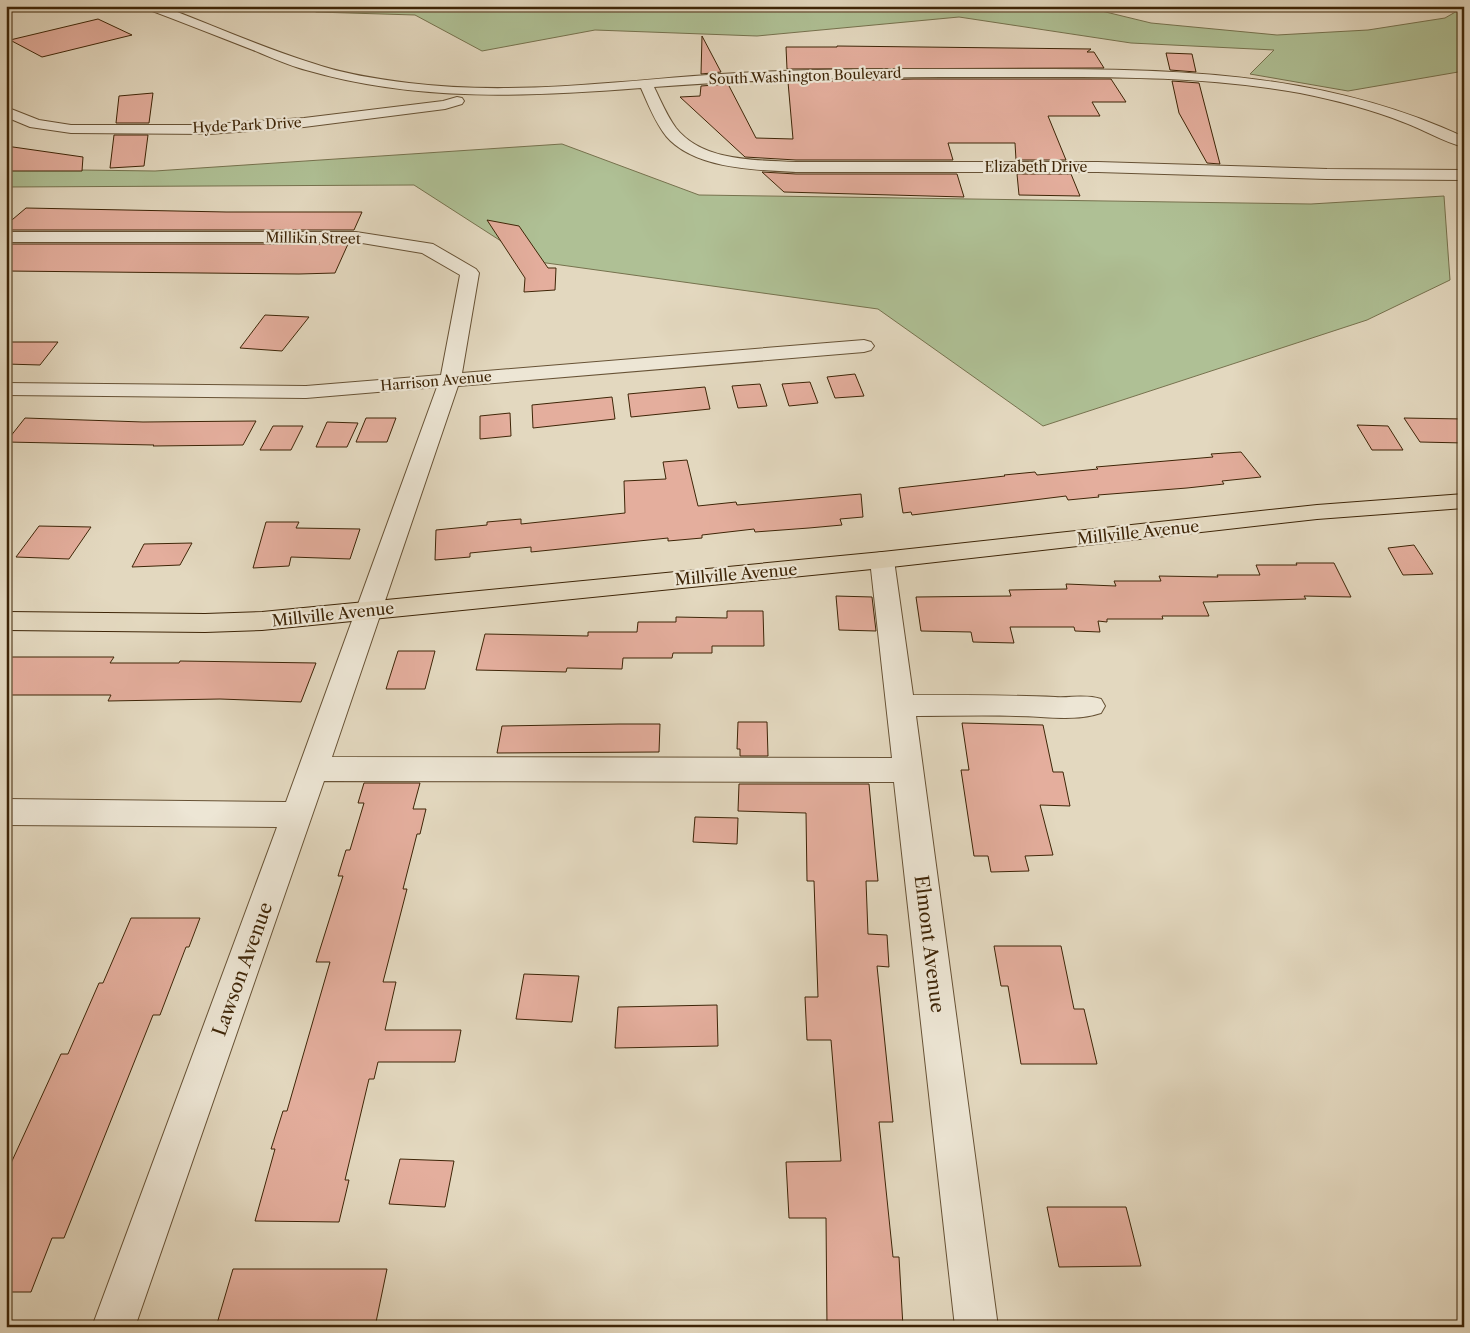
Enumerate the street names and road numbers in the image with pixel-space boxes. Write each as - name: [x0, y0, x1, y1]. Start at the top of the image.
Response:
- street label: South Washington Boulevard: [708, 64, 902, 88]
- street label: Hyde Park Drive: [192, 113, 302, 137]
- street label: Elizabeth Drive: [985, 158, 1088, 176]
- street label: Millikin Street: [265, 228, 361, 248]
- street label: Harrison Avenue: [380, 367, 493, 395]
- street label: Millville Avenue: [1076, 516, 1200, 548]
- street label: Millville Avenue: [674, 559, 798, 589]
- street label: Millville Avenue: [271, 598, 395, 630]
- street label: Elmont Avenue: [910, 874, 949, 1014]
- street label: Lawson Avenue: [208, 899, 277, 1039]

